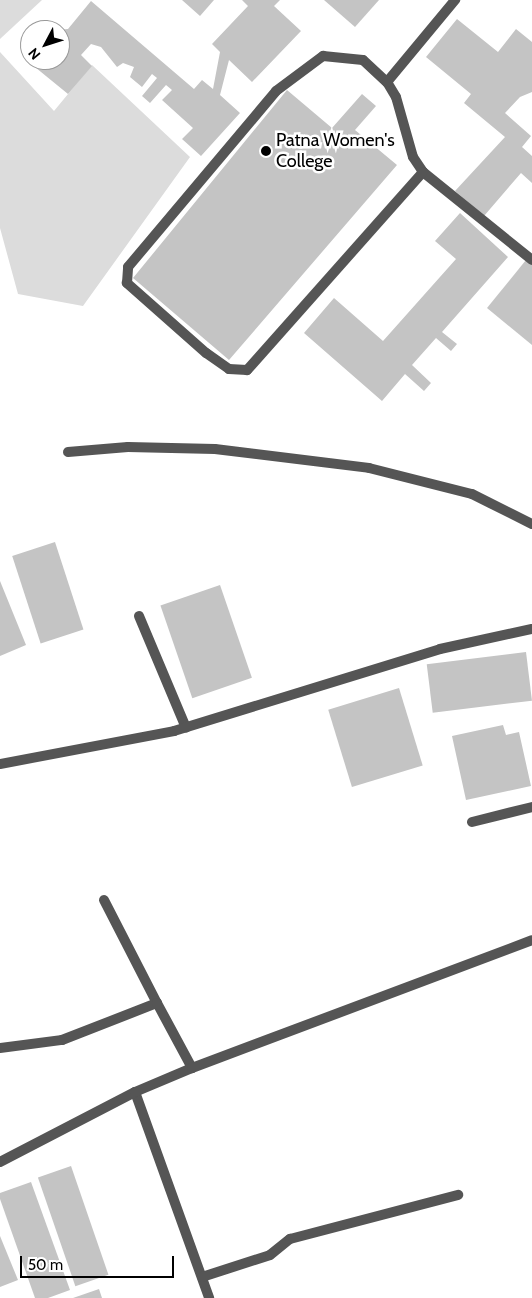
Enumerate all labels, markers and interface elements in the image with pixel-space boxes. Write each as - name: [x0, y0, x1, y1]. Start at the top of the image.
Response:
- north arrow: [20, 20, 70, 70]
- text: N: [24, 44, 44, 64]
- place label: Patna Women's College: [276, 130, 395, 172]
- marker: Patna Women's College: [260, 145, 272, 157]
- scale bar: [22, 1246, 176, 1278]
- text: 50 m: [28, 1256, 63, 1274]

